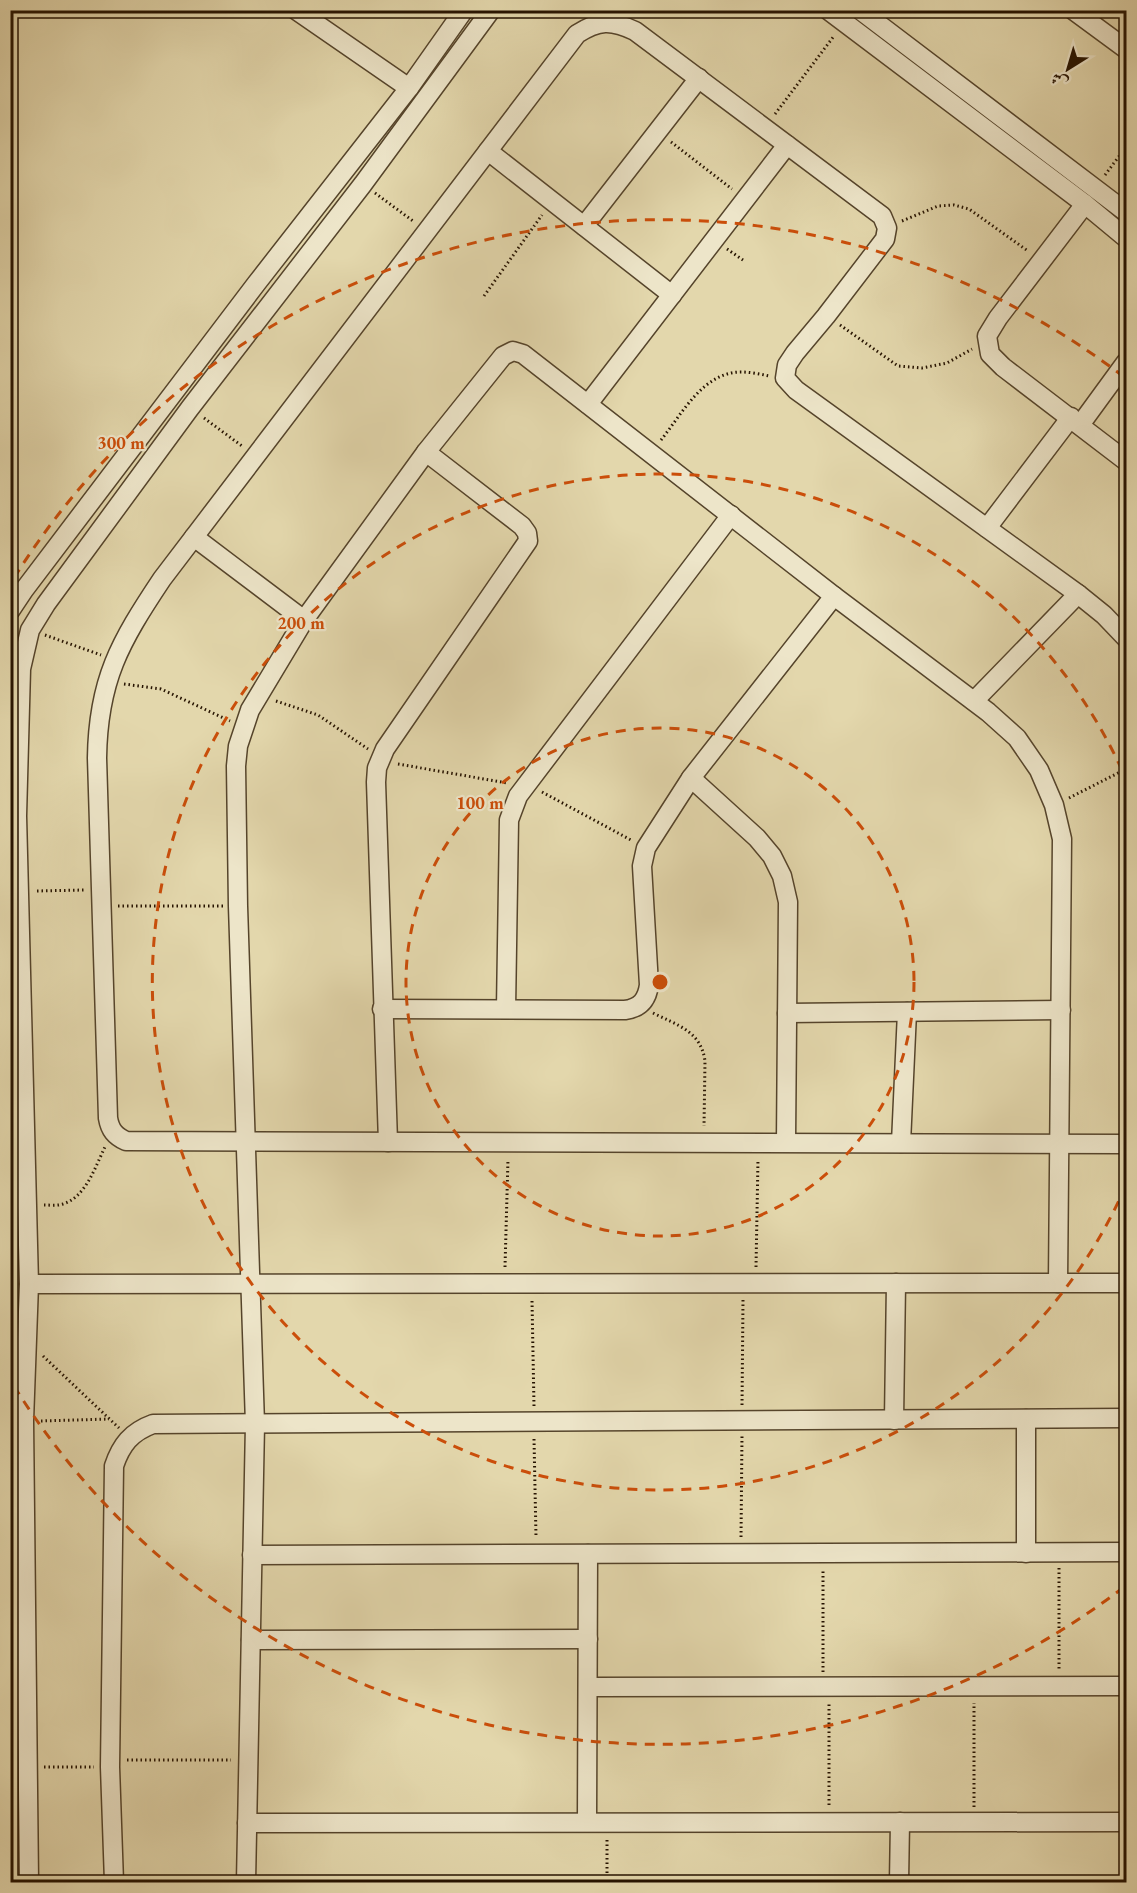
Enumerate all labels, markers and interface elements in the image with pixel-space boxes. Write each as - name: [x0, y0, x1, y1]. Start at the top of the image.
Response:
- north arrow: [1038, 39, 1098, 99]
- text: ش: [1047, 67, 1072, 94]
- text: 300 m: [97, 431, 145, 454]
- text: 200 m: [277, 611, 325, 634]
- text: 100 m: [456, 791, 504, 814]
- centre of rings: [650, 972, 670, 992]

